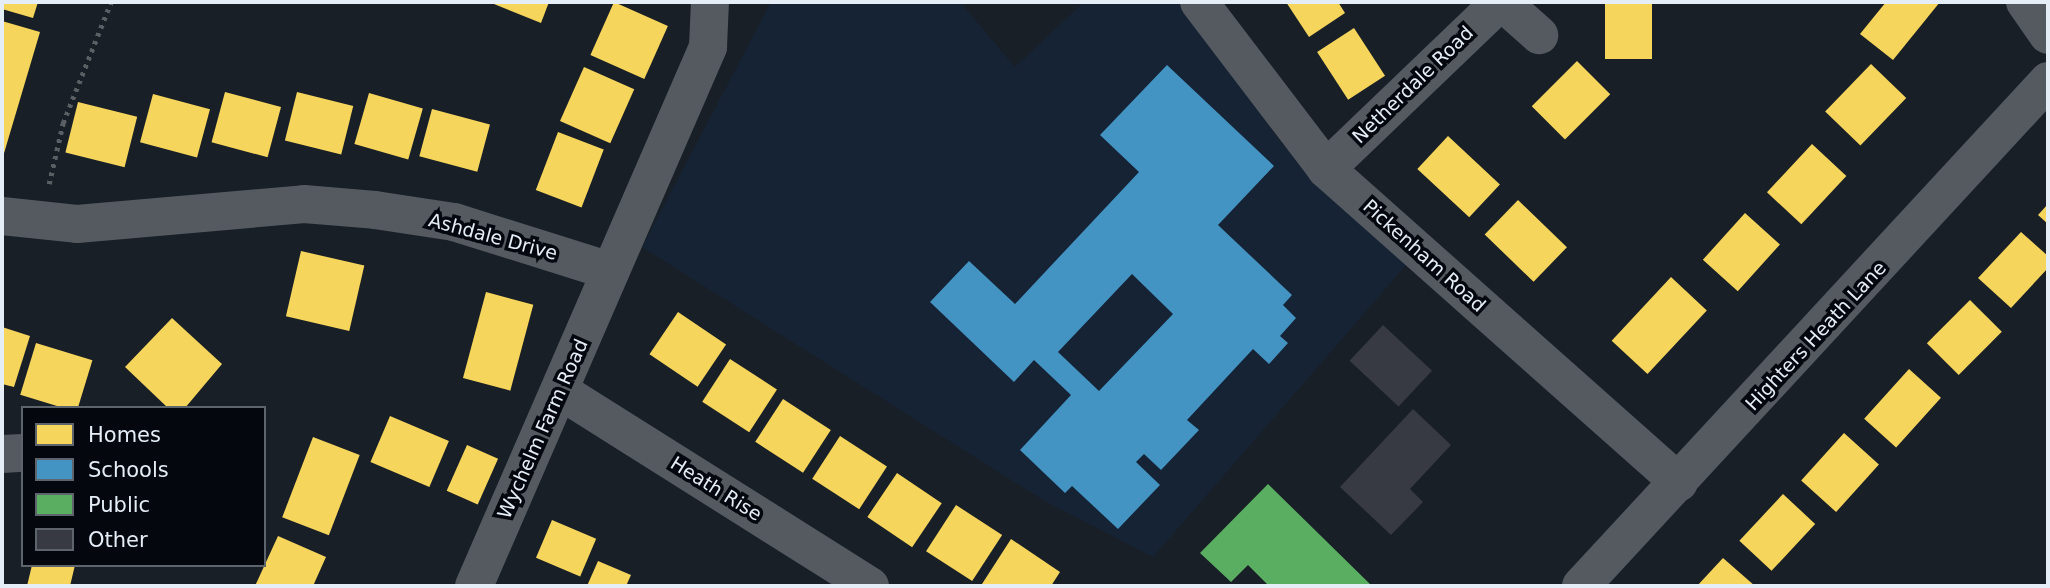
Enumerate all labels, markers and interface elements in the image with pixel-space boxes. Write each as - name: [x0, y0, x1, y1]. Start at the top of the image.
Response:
- street label: Netherdale Road: [1348, 22, 1478, 148]
- street label: Pickenham Road: [1358, 195, 1490, 317]
- street label: Ashdale Drive: [426, 209, 560, 265]
- street label: Highters Heath Lane: [1741, 257, 1891, 415]
- street label: Wychelm Farm Road: [493, 336, 593, 522]
- legend: [21, 406, 266, 567]
- text: Homes: [88, 423, 161, 447]
- street label: Heath Rise: [666, 452, 766, 526]
- text: Schools: [88, 458, 169, 482]
- text: Public: [88, 493, 150, 517]
- text: Other: [88, 528, 148, 552]

